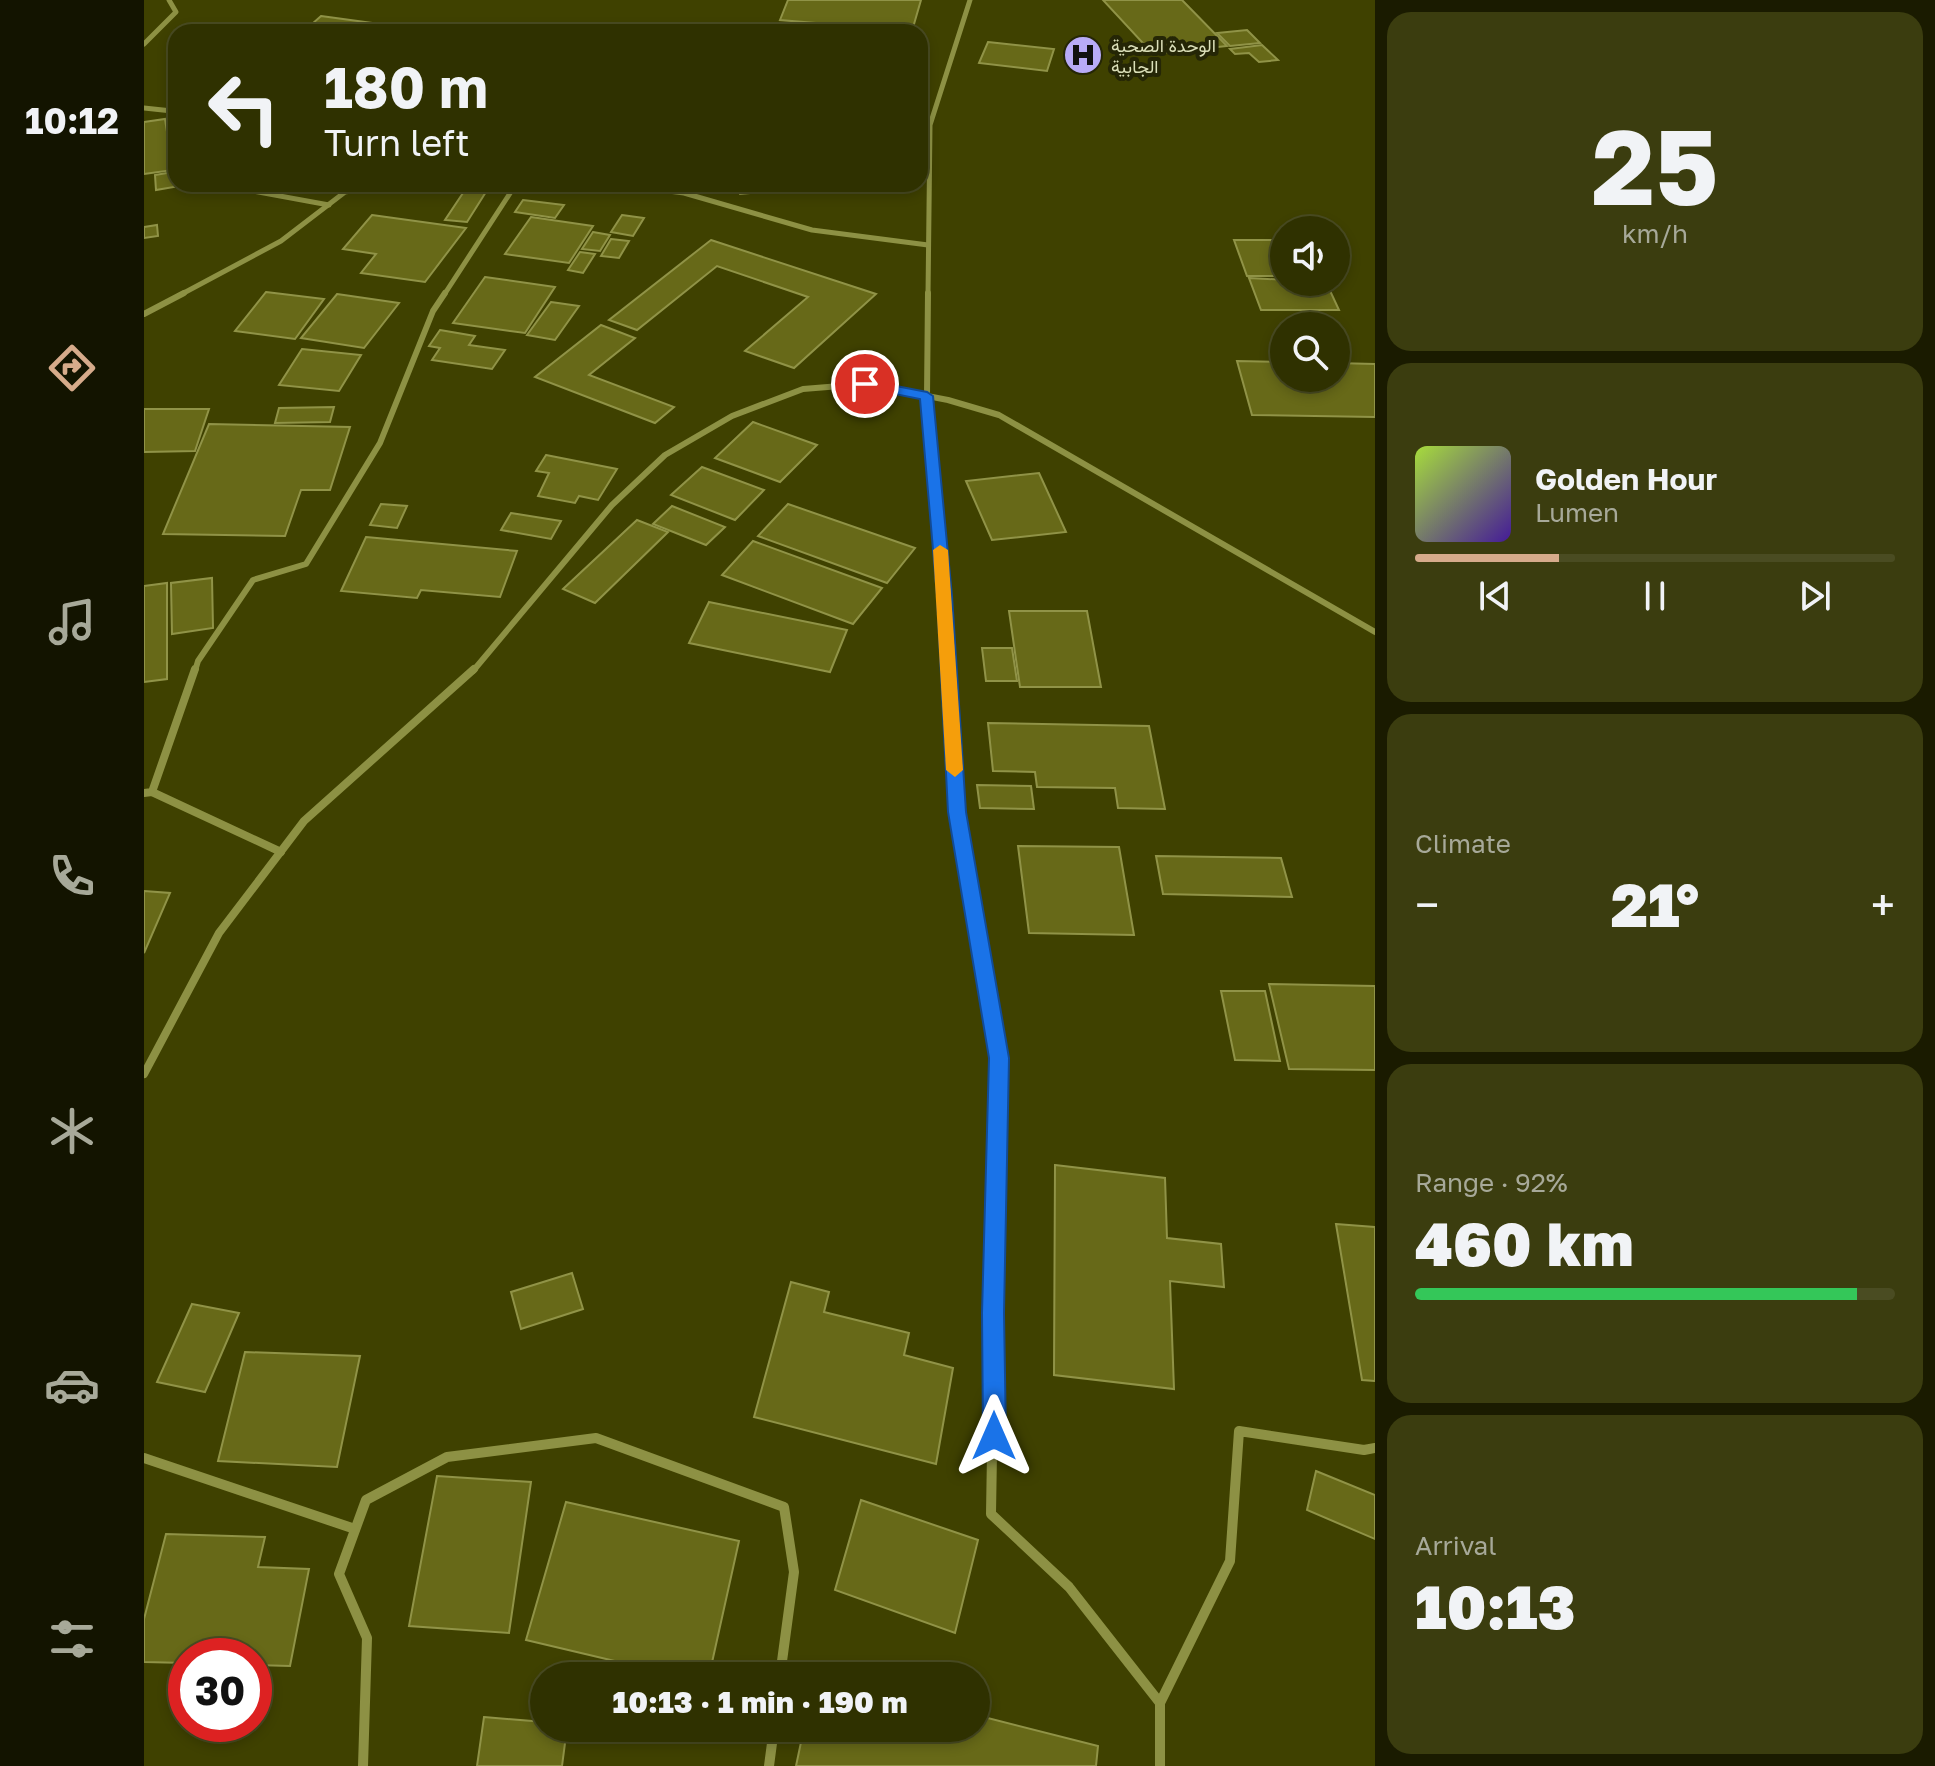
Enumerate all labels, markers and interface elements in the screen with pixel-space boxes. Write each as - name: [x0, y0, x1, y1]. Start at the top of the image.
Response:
- hospital icon: الوحدة الصحية الجابية: [1062, 34, 1104, 76]
- place label: الوحدة الصحية الجابية: [1111, 34, 1216, 77]
- text: 180 m: [324, 53, 488, 120]
- icon: left: [192, 56, 296, 160]
- text: 10:12: [25, 99, 119, 142]
- text: 25: [1592, 103, 1718, 228]
- text: Turn left: [324, 121, 470, 164]
- map controls: [1270, 216, 1350, 392]
- button: sound: [1270, 216, 1350, 296]
- text: km/h: [1622, 218, 1688, 249]
- button: search: [1270, 312, 1350, 392]
- icon: directions: [44, 340, 100, 396]
- pin: [831, 350, 899, 418]
- icon: arrive: [843, 362, 887, 406]
- text: Golden Hour: [1535, 461, 1717, 497]
- text: Lumen: [1535, 497, 1619, 528]
- icon: previous: [1473, 574, 1517, 618]
- icon: pause: [1633, 574, 1677, 618]
- icon: next: [1793, 574, 1837, 618]
- icon: music: [44, 594, 100, 650]
- text: Climate: [1415, 828, 1511, 859]
- icon: phone: [44, 848, 100, 904]
- text: 21°: [1611, 868, 1699, 940]
- text: −: [1415, 878, 1439, 931]
- text: +: [1871, 878, 1895, 931]
- icon: climate: [44, 1103, 100, 1159]
- text: Range · 92%: [1415, 1167, 1568, 1198]
- text: 460 km: [1415, 1207, 1634, 1279]
- icon: car: [44, 1357, 100, 1413]
- position arrow: [952, 1394, 1036, 1478]
- text: Arrival: [1415, 1530, 1496, 1561]
- text: 10:13: [1415, 1570, 1576, 1642]
- icon: filters: [44, 1611, 100, 1667]
- speed limit sign: 30: [168, 1638, 272, 1742]
- text: 10:13 · 1 min · 190 m: [612, 1684, 908, 1720]

